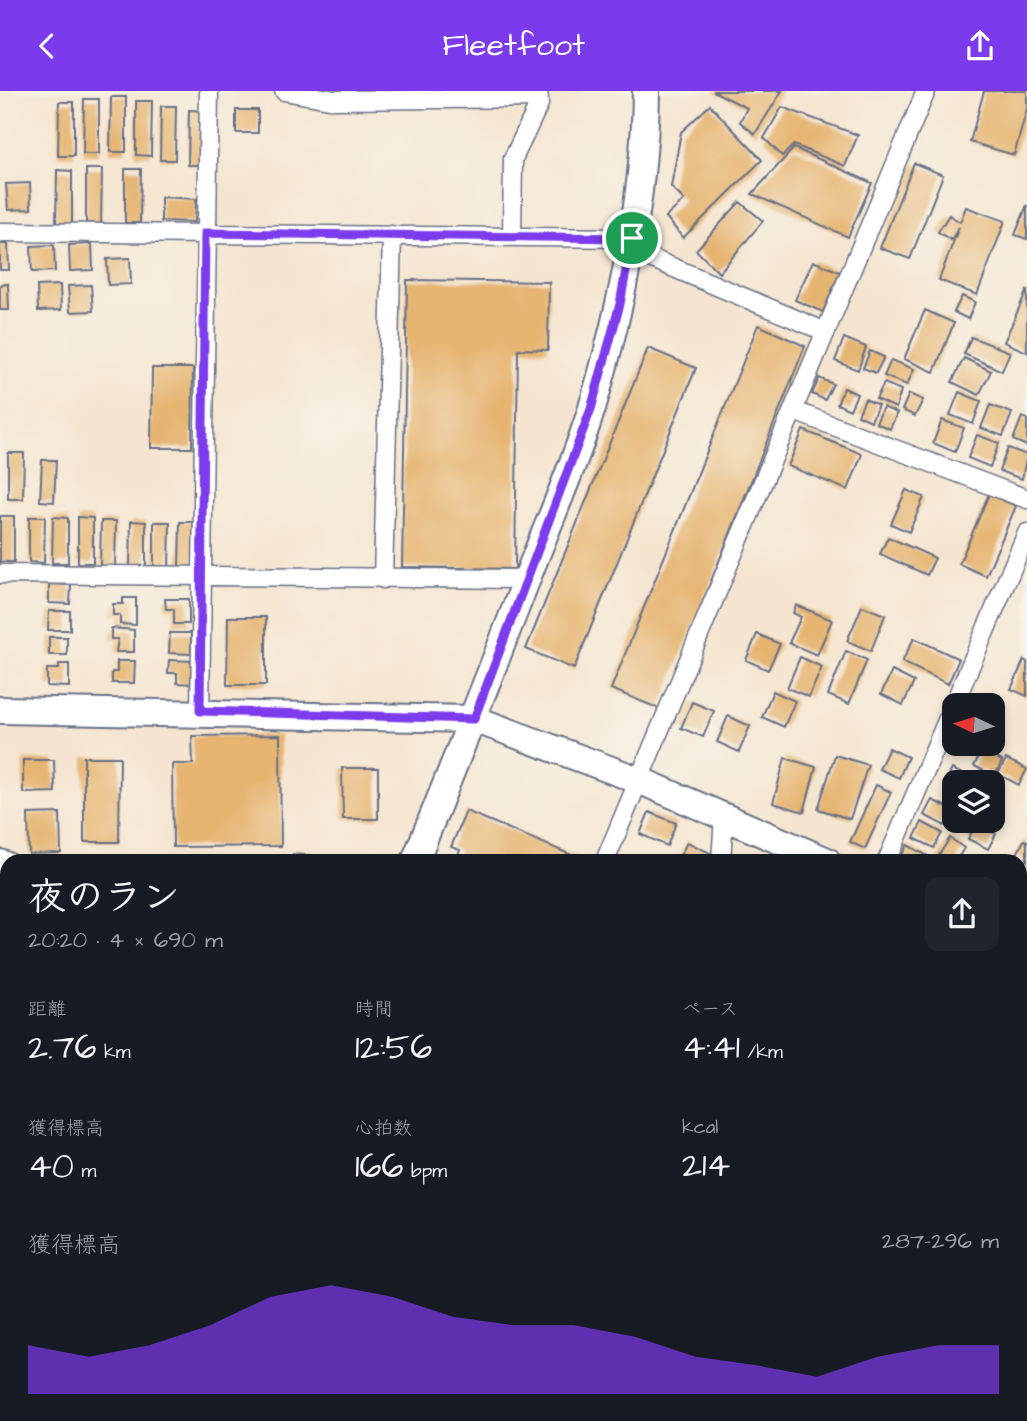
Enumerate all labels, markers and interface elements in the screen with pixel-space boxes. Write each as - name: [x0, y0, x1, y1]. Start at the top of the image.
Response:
- text: Fleetfoot: [442, 23, 585, 68]
- icon: back: [28, 27, 66, 65]
- icon: share: [961, 27, 999, 65]
- pin: [602, 208, 662, 268]
- icon: arrive: [613, 219, 651, 257]
- north arrow: [942, 693, 1004, 756]
- map controls: [942, 693, 1005, 833]
- button: layers: [942, 770, 1005, 833]
- text: 夜のラン: [28, 872, 180, 924]
- button: share: [925, 877, 999, 951]
- text: 20:20 · 4 × 690 m: [28, 924, 223, 956]
- text: 距離: [28, 996, 66, 1023]
- text: 時間: [355, 996, 393, 1023]
- text: ペース: [682, 996, 738, 1023]
- text: 2.76: [28, 1023, 96, 1072]
- text: 12:56: [355, 1023, 432, 1072]
- text: 4:41: [682, 1023, 740, 1072]
- text: km: [96, 1039, 131, 1066]
- text: /km: [740, 1039, 783, 1066]
- text: kcal: [682, 1114, 718, 1141]
- text: 獲得標高: [28, 1115, 104, 1142]
- text: 心拍数: [355, 1115, 412, 1142]
- text: 214: [682, 1141, 730, 1190]
- text: 40: [28, 1142, 74, 1191]
- text: 166: [355, 1142, 403, 1191]
- text: m: [74, 1158, 96, 1185]
- text: bpm: [403, 1158, 447, 1185]
- text: 287–296 m: [882, 1225, 999, 1257]
- text: 獲得標高: [28, 1229, 120, 1261]

